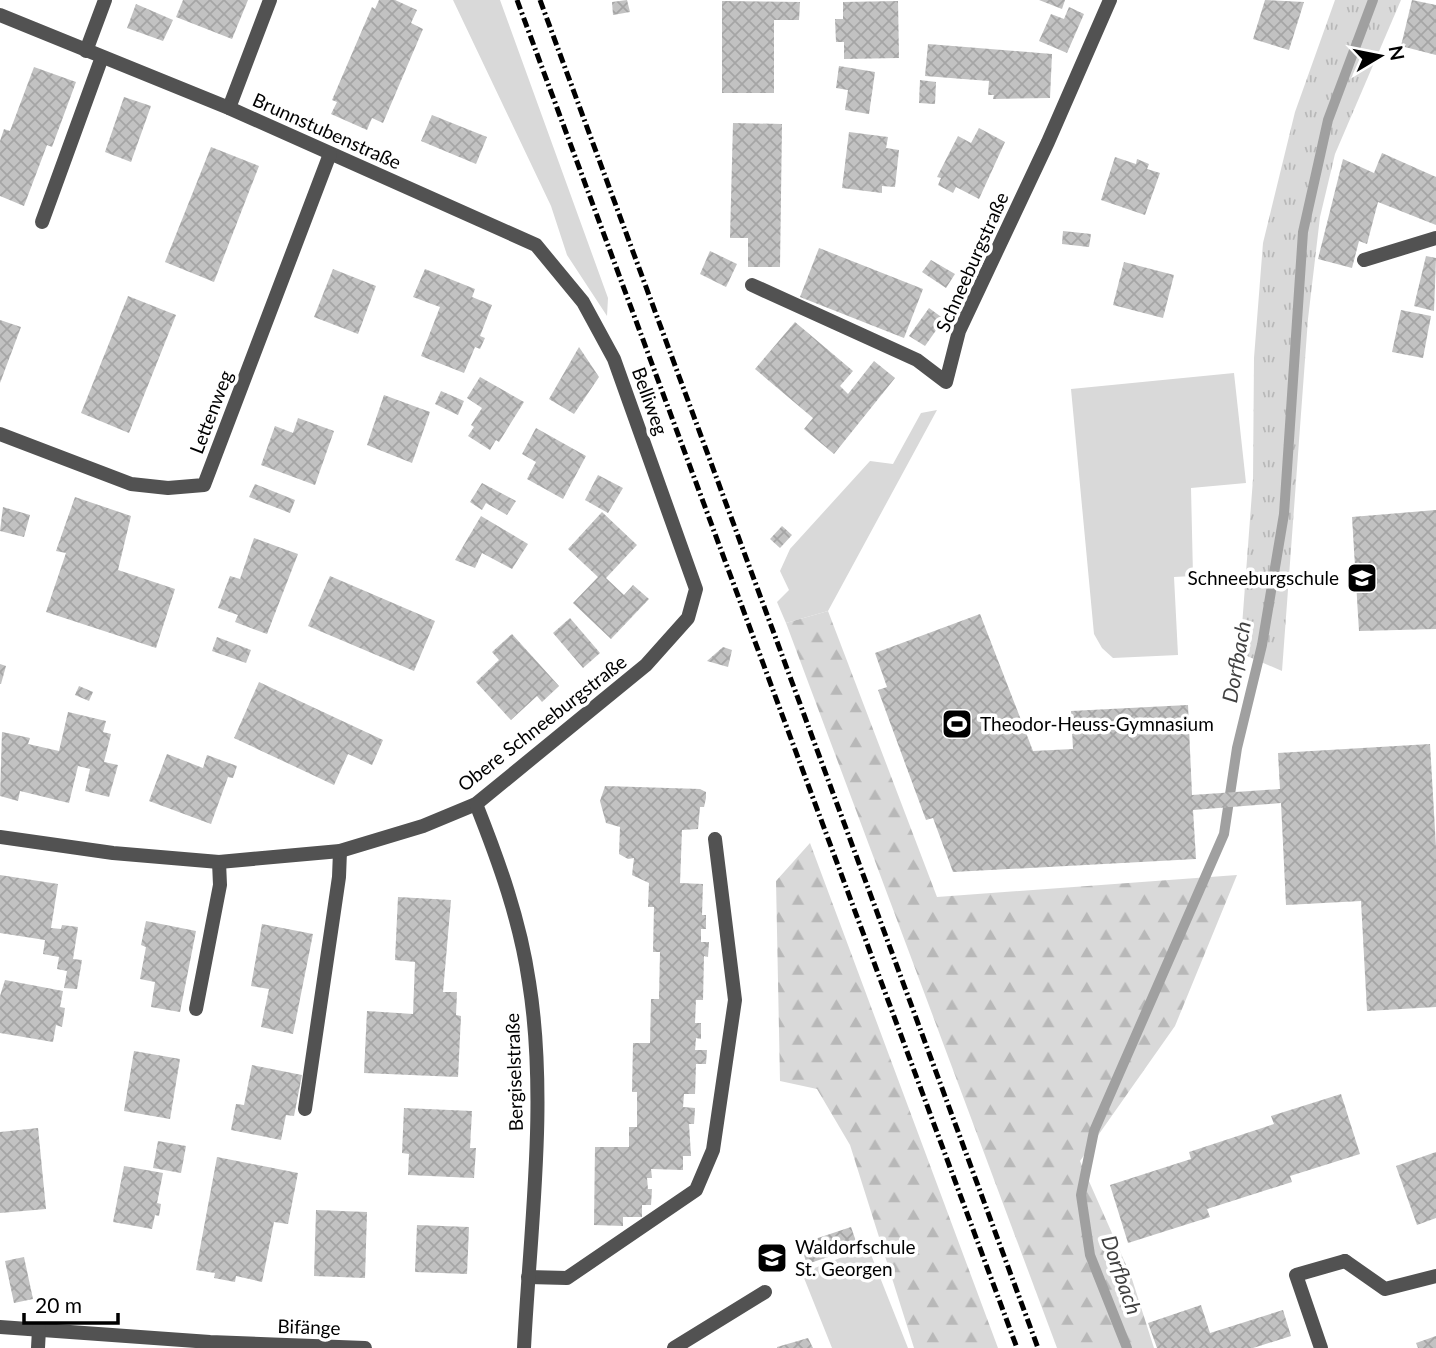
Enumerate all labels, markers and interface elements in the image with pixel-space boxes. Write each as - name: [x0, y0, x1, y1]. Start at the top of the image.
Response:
- north arrow: [1345, 21, 1415, 91]
- text: N: [1385, 44, 1410, 62]
- street label: Brunnstubenstraße: [249, 87, 405, 174]
- street label: Schneeburgstraße: [930, 188, 1013, 335]
- street label: Belliweg: [628, 364, 673, 438]
- street label: Lettenweg: [184, 367, 237, 457]
- school or university icon: Schneeburgschule: [1345, 561, 1379, 595]
- place label: Schneeburgschule: [1188, 566, 1339, 589]
- water label: Dorfbach: [1216, 619, 1255, 704]
- street label: Obere Schneeburgstraße: [453, 650, 631, 796]
- sports icon: Theodor-Heuss-Gymnasium: [940, 707, 974, 741]
- place label: Theodor-Heuss-Gymnasium: [980, 712, 1214, 735]
- street label: Bergiselstraße: [500, 1012, 527, 1132]
- water label: Dorfbach: [1097, 1232, 1148, 1317]
- place label: Waldorfschule St. Georgen: [795, 1235, 916, 1280]
- school or university icon: Waldorfschule St. Georgen: [755, 1241, 789, 1275]
- scale bar: [24, 1282, 119, 1326]
- text: 20 m: [35, 1292, 82, 1317]
- street label: Bifänge: [277, 1314, 341, 1339]

